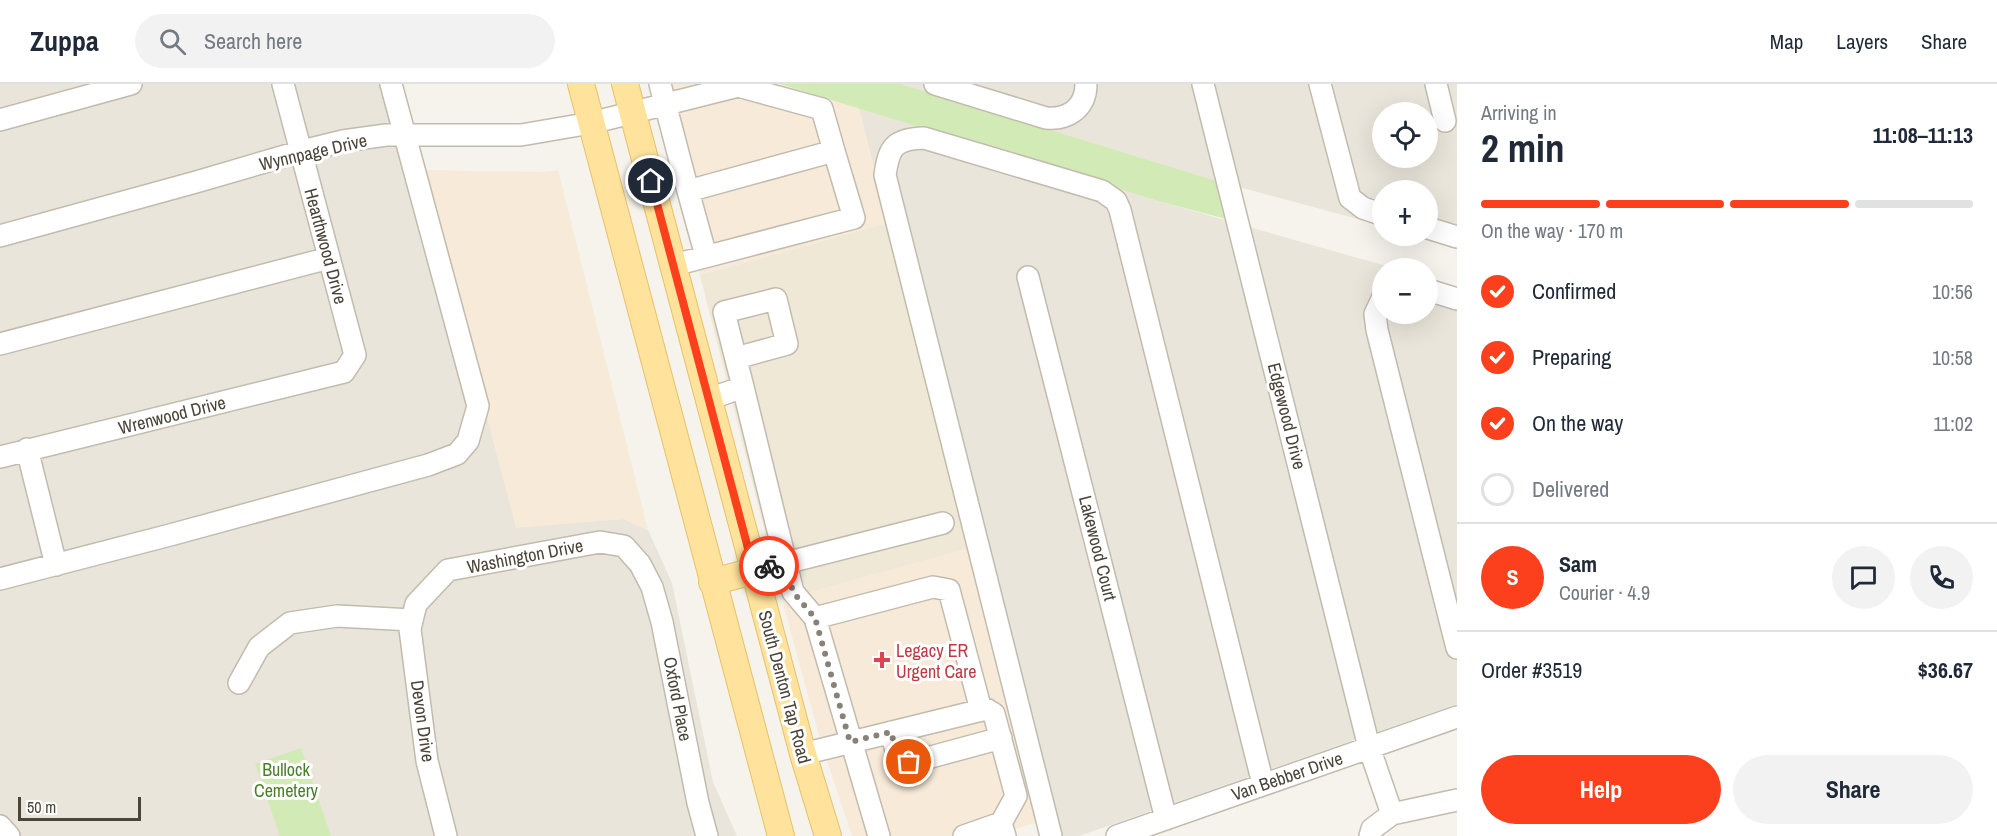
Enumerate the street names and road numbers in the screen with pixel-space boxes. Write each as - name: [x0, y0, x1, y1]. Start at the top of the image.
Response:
- street label: Wynnpage Drive: [257, 127, 369, 177]
- street label: Hearthwood Drive: [299, 185, 353, 307]
- street label: Edgewood Drive: [1262, 360, 1312, 472]
- street label: Wrenwood Drive: [116, 390, 228, 440]
- street label: Lakewood Court: [1073, 493, 1123, 603]
- street label: Washington Drive: [465, 533, 585, 579]
- street label: South Denton Tap Road: [753, 608, 817, 766]
- street label: Oxford Place: [658, 655, 698, 743]
- street label: Devon Drive: [405, 679, 441, 763]
- street label: Van Bebber Drive: [1228, 745, 1346, 807]

